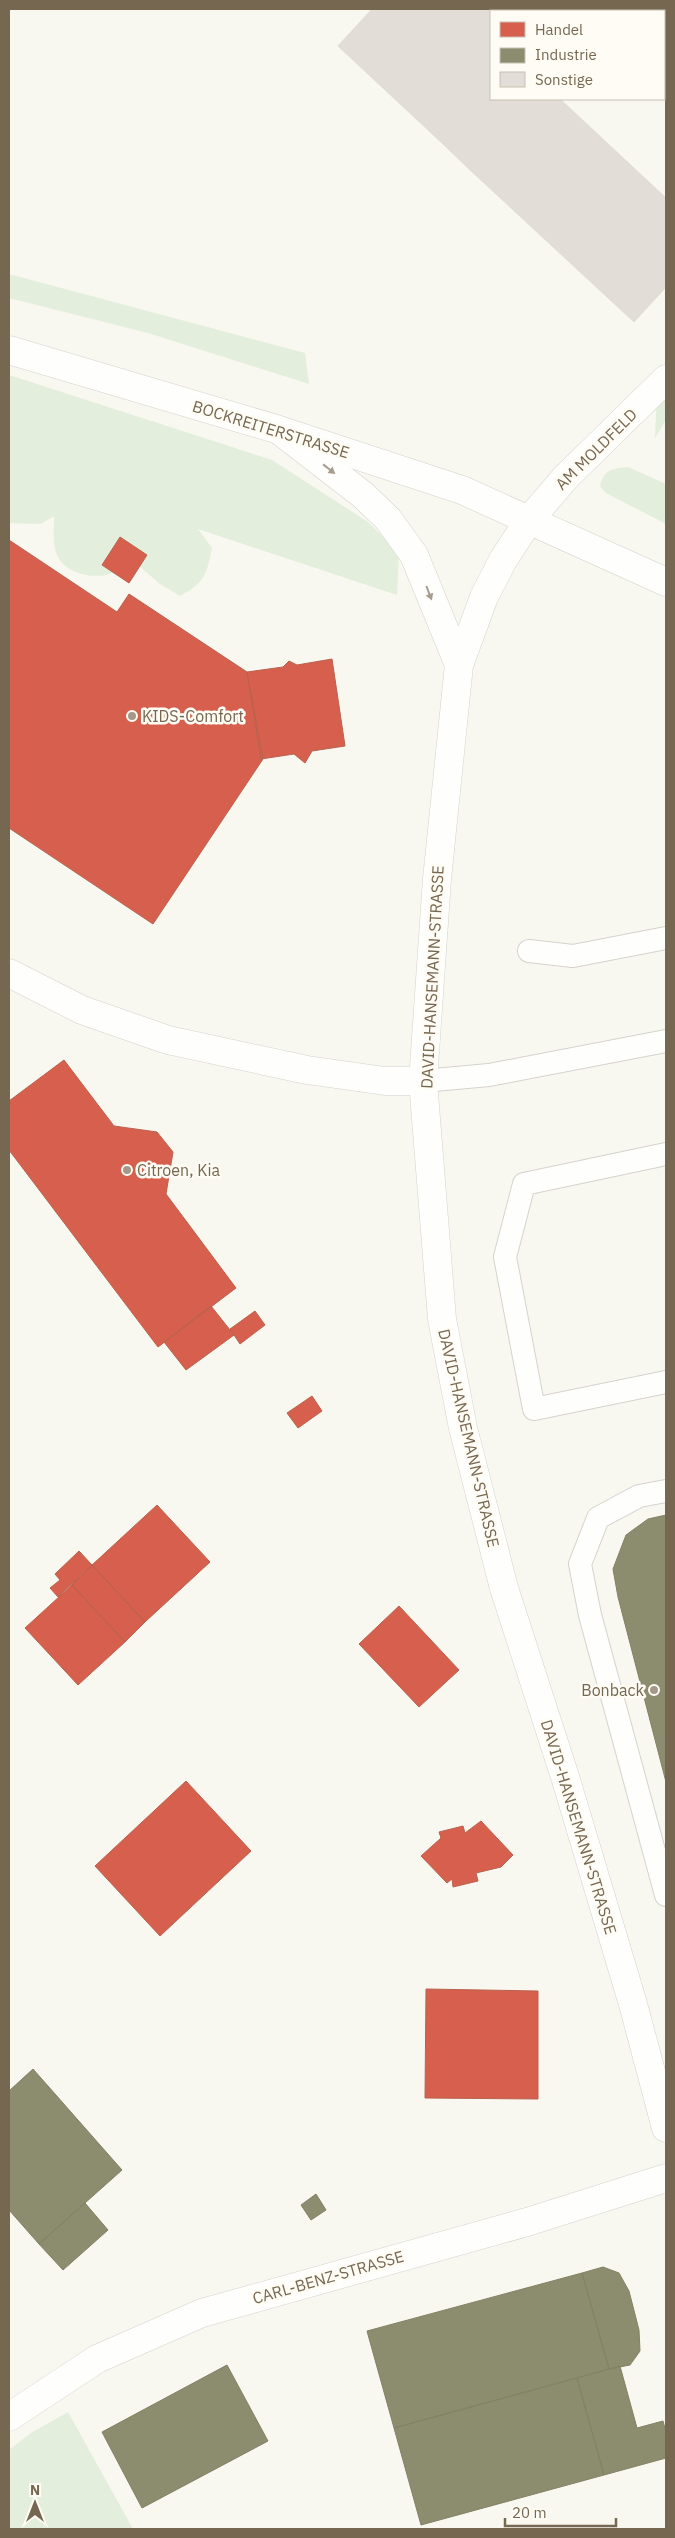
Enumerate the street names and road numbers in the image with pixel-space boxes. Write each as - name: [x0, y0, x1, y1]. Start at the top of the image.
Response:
- street label: BOCKREITERSTRASSE: [190, 396, 352, 462]
- street label: AM MOLDFELD: [551, 404, 641, 494]
- street label: DAVID-HANSEMANN-STRASSE: [416, 865, 448, 1089]
- street label: DAVID-HANSEMANN-STRASSE: [434, 1327, 504, 1549]
- street label: DAVID-HANSEMANN-STRASSE: [537, 1717, 621, 1937]
- street label: CARL-BENZ-STRASSE: [250, 2246, 406, 2308]

